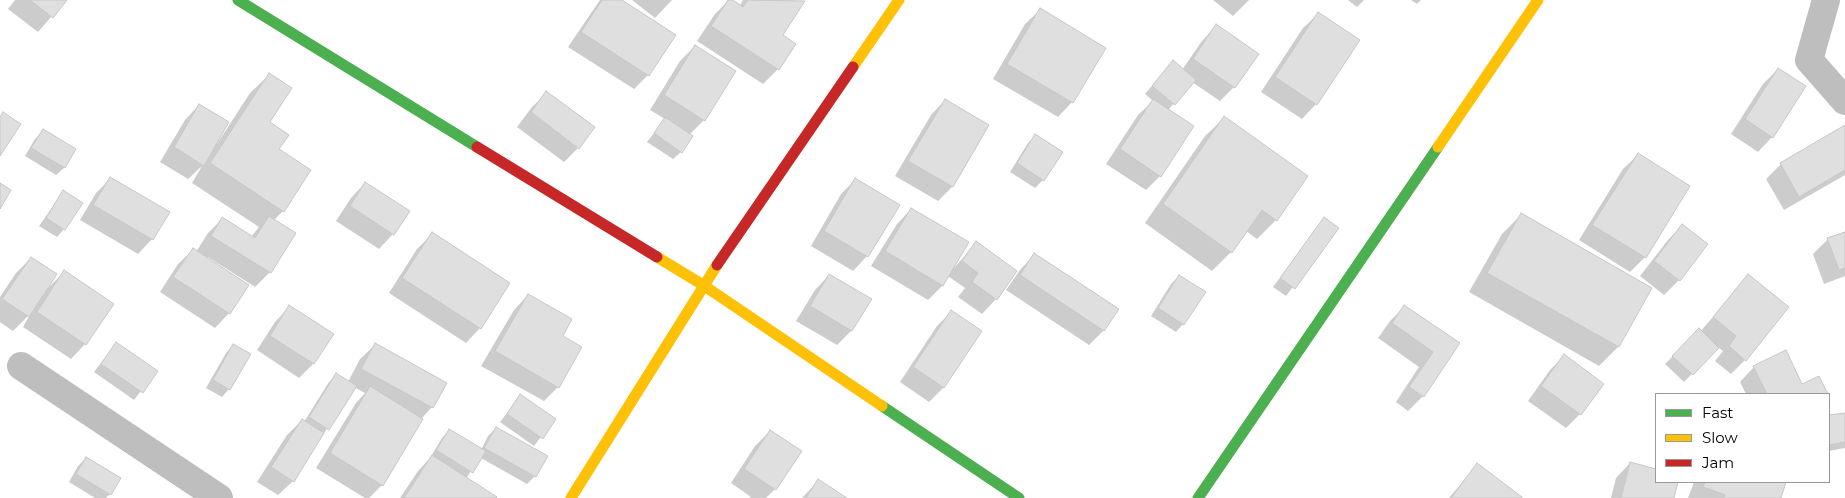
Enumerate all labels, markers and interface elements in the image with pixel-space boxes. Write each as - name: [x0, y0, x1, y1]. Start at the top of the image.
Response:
- legend: [1655, 393, 1830, 483]
- text: Fast: [1702, 403, 1733, 422]
- text: Slow: [1702, 428, 1738, 447]
- text: Jam: [1702, 453, 1734, 472]

